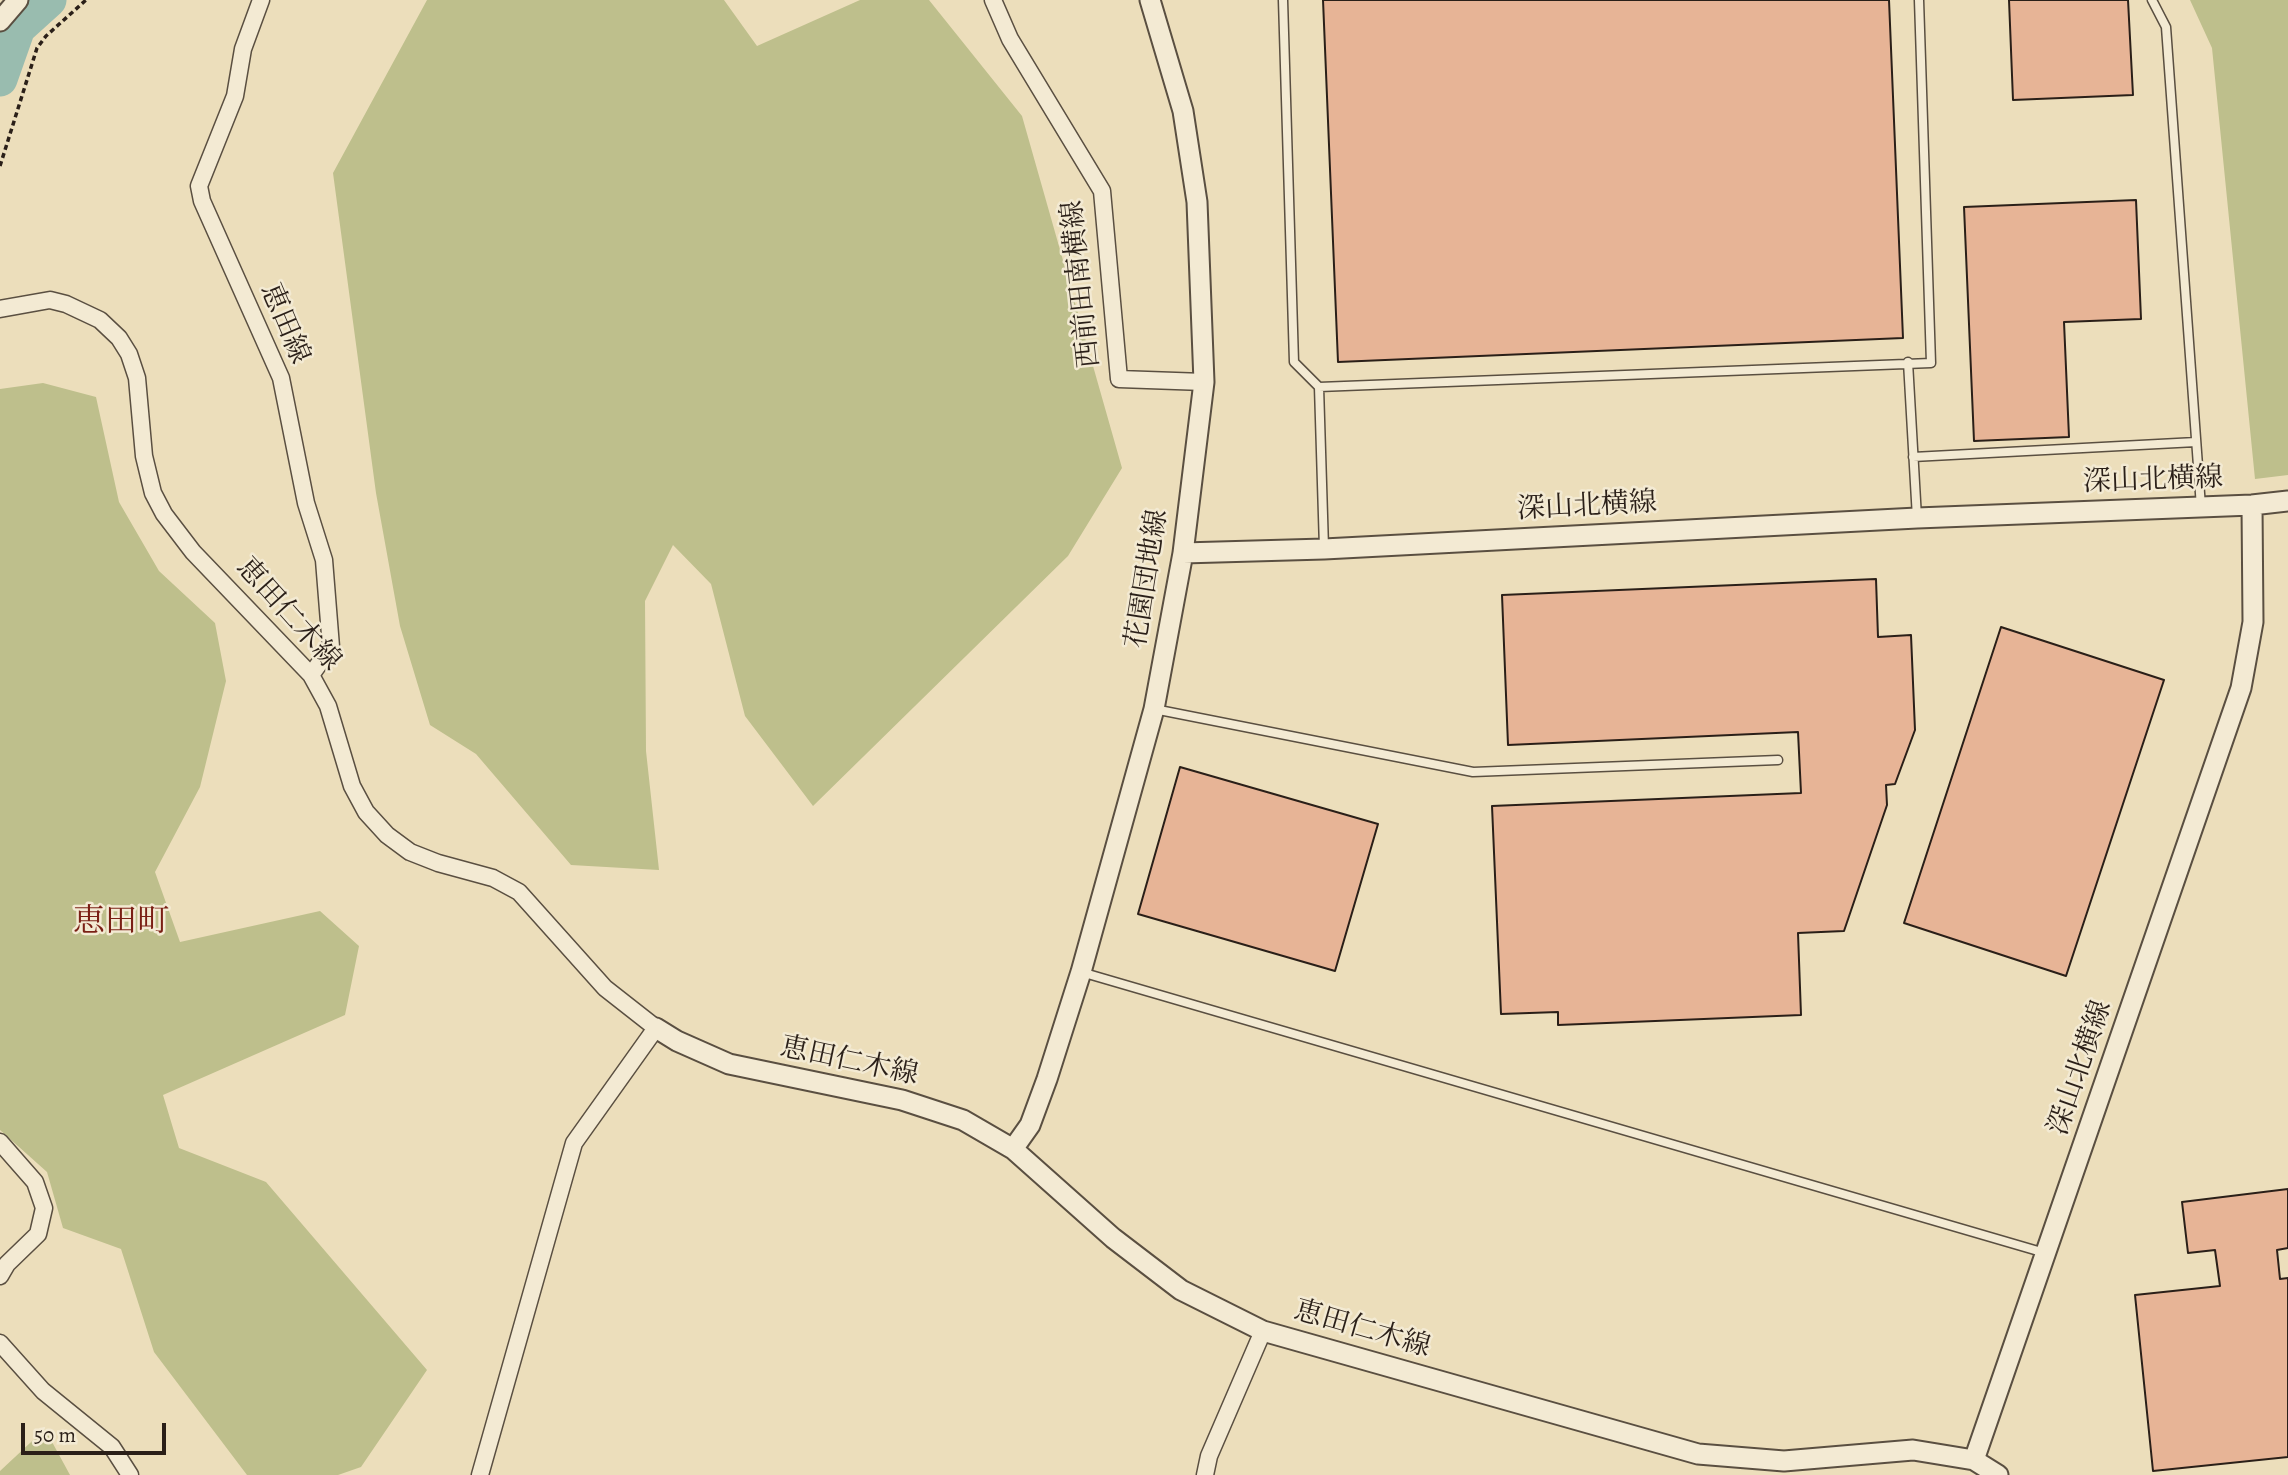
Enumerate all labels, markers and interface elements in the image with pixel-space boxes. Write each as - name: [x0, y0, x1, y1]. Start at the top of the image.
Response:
- street label: 西前田南横線: [1057, 199, 1107, 369]
- street label: 恵田線: [252, 279, 316, 369]
- street label: 深山北横線: [2082, 462, 2224, 500]
- street label: 深山北横線: [1516, 487, 1658, 527]
- street label: 花園団地線: [1120, 507, 1176, 651]
- street label: 恵田仁木線: [229, 552, 347, 678]
- district label: 恵田町: [73, 904, 169, 942]
- street label: 深山北横線: [2042, 996, 2120, 1140]
- street label: 恵田仁木線: [777, 1031, 921, 1093]
- street label: 恵田仁木線: [1290, 1295, 1434, 1365]
- scale bar: [24, 1408, 170, 1452]
- text: 50 m: [34, 1421, 76, 1449]

